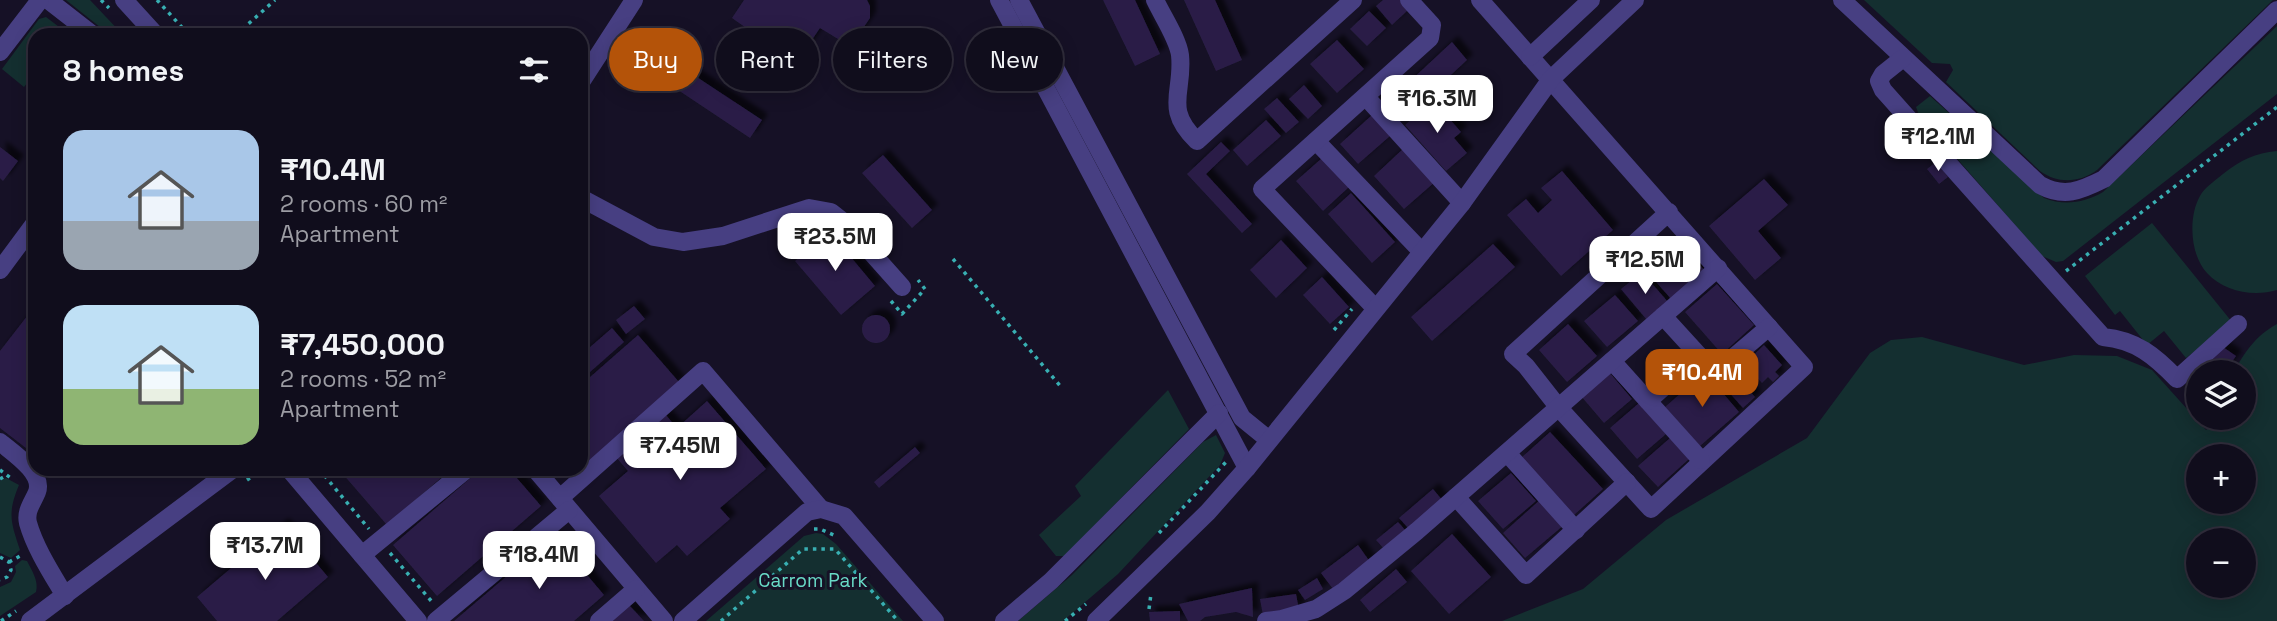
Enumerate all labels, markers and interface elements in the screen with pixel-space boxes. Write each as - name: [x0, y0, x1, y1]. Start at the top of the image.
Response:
- chip: Buy: [609, 28, 702, 91]
- chip: Rent: [716, 28, 819, 91]
- chip: Filters: [833, 28, 952, 91]
- chip: New: [966, 28, 1063, 91]
- text: 8 homes: [63, 51, 184, 90]
- icon: filters: [515, 51, 553, 89]
- pin: ₹16.3M: [1380, 76, 1494, 135]
- text: ₹16.3M: [1397, 83, 1477, 113]
- pin: ₹12.1M: [1881, 114, 1995, 173]
- text: ₹12.1M: [1901, 121, 1975, 151]
- text: ₹10.4M: [280, 150, 386, 189]
- icon: home: [119, 158, 203, 242]
- text: 2 rooms · 60 m²: [280, 189, 447, 219]
- pin: ₹23.5M: [778, 214, 892, 273]
- text: Apartment: [280, 219, 400, 249]
- text: ₹23.5M: [794, 221, 876, 251]
- pin: ₹12.5M: [1588, 236, 1702, 296]
- text: ₹12.5M: [1605, 244, 1685, 274]
- text: ₹7,450,000: [280, 325, 445, 364]
- icon: home: [119, 333, 203, 417]
- pin: ₹10.4M: [1645, 350, 1759, 409]
- text: ₹10.4M: [1661, 357, 1743, 387]
- map controls: [2186, 360, 2256, 598]
- button: layers: [2186, 360, 2256, 430]
- text: 2 rooms · 52 m²: [280, 364, 446, 394]
- text: Apartment: [280, 394, 400, 424]
- pin: ₹7.45M: [623, 422, 737, 482]
- text: ₹7.45M: [639, 430, 721, 460]
- button: +: [2186, 444, 2256, 514]
- pin: ₹13.7M: [208, 522, 322, 582]
- button: −: [2186, 528, 2256, 598]
- text: ₹13.7M: [226, 530, 304, 560]
- pin: ₹18.4M: [482, 532, 596, 591]
- text: ₹18.4M: [499, 539, 579, 569]
- park label: Carrom Park: [758, 568, 868, 593]

